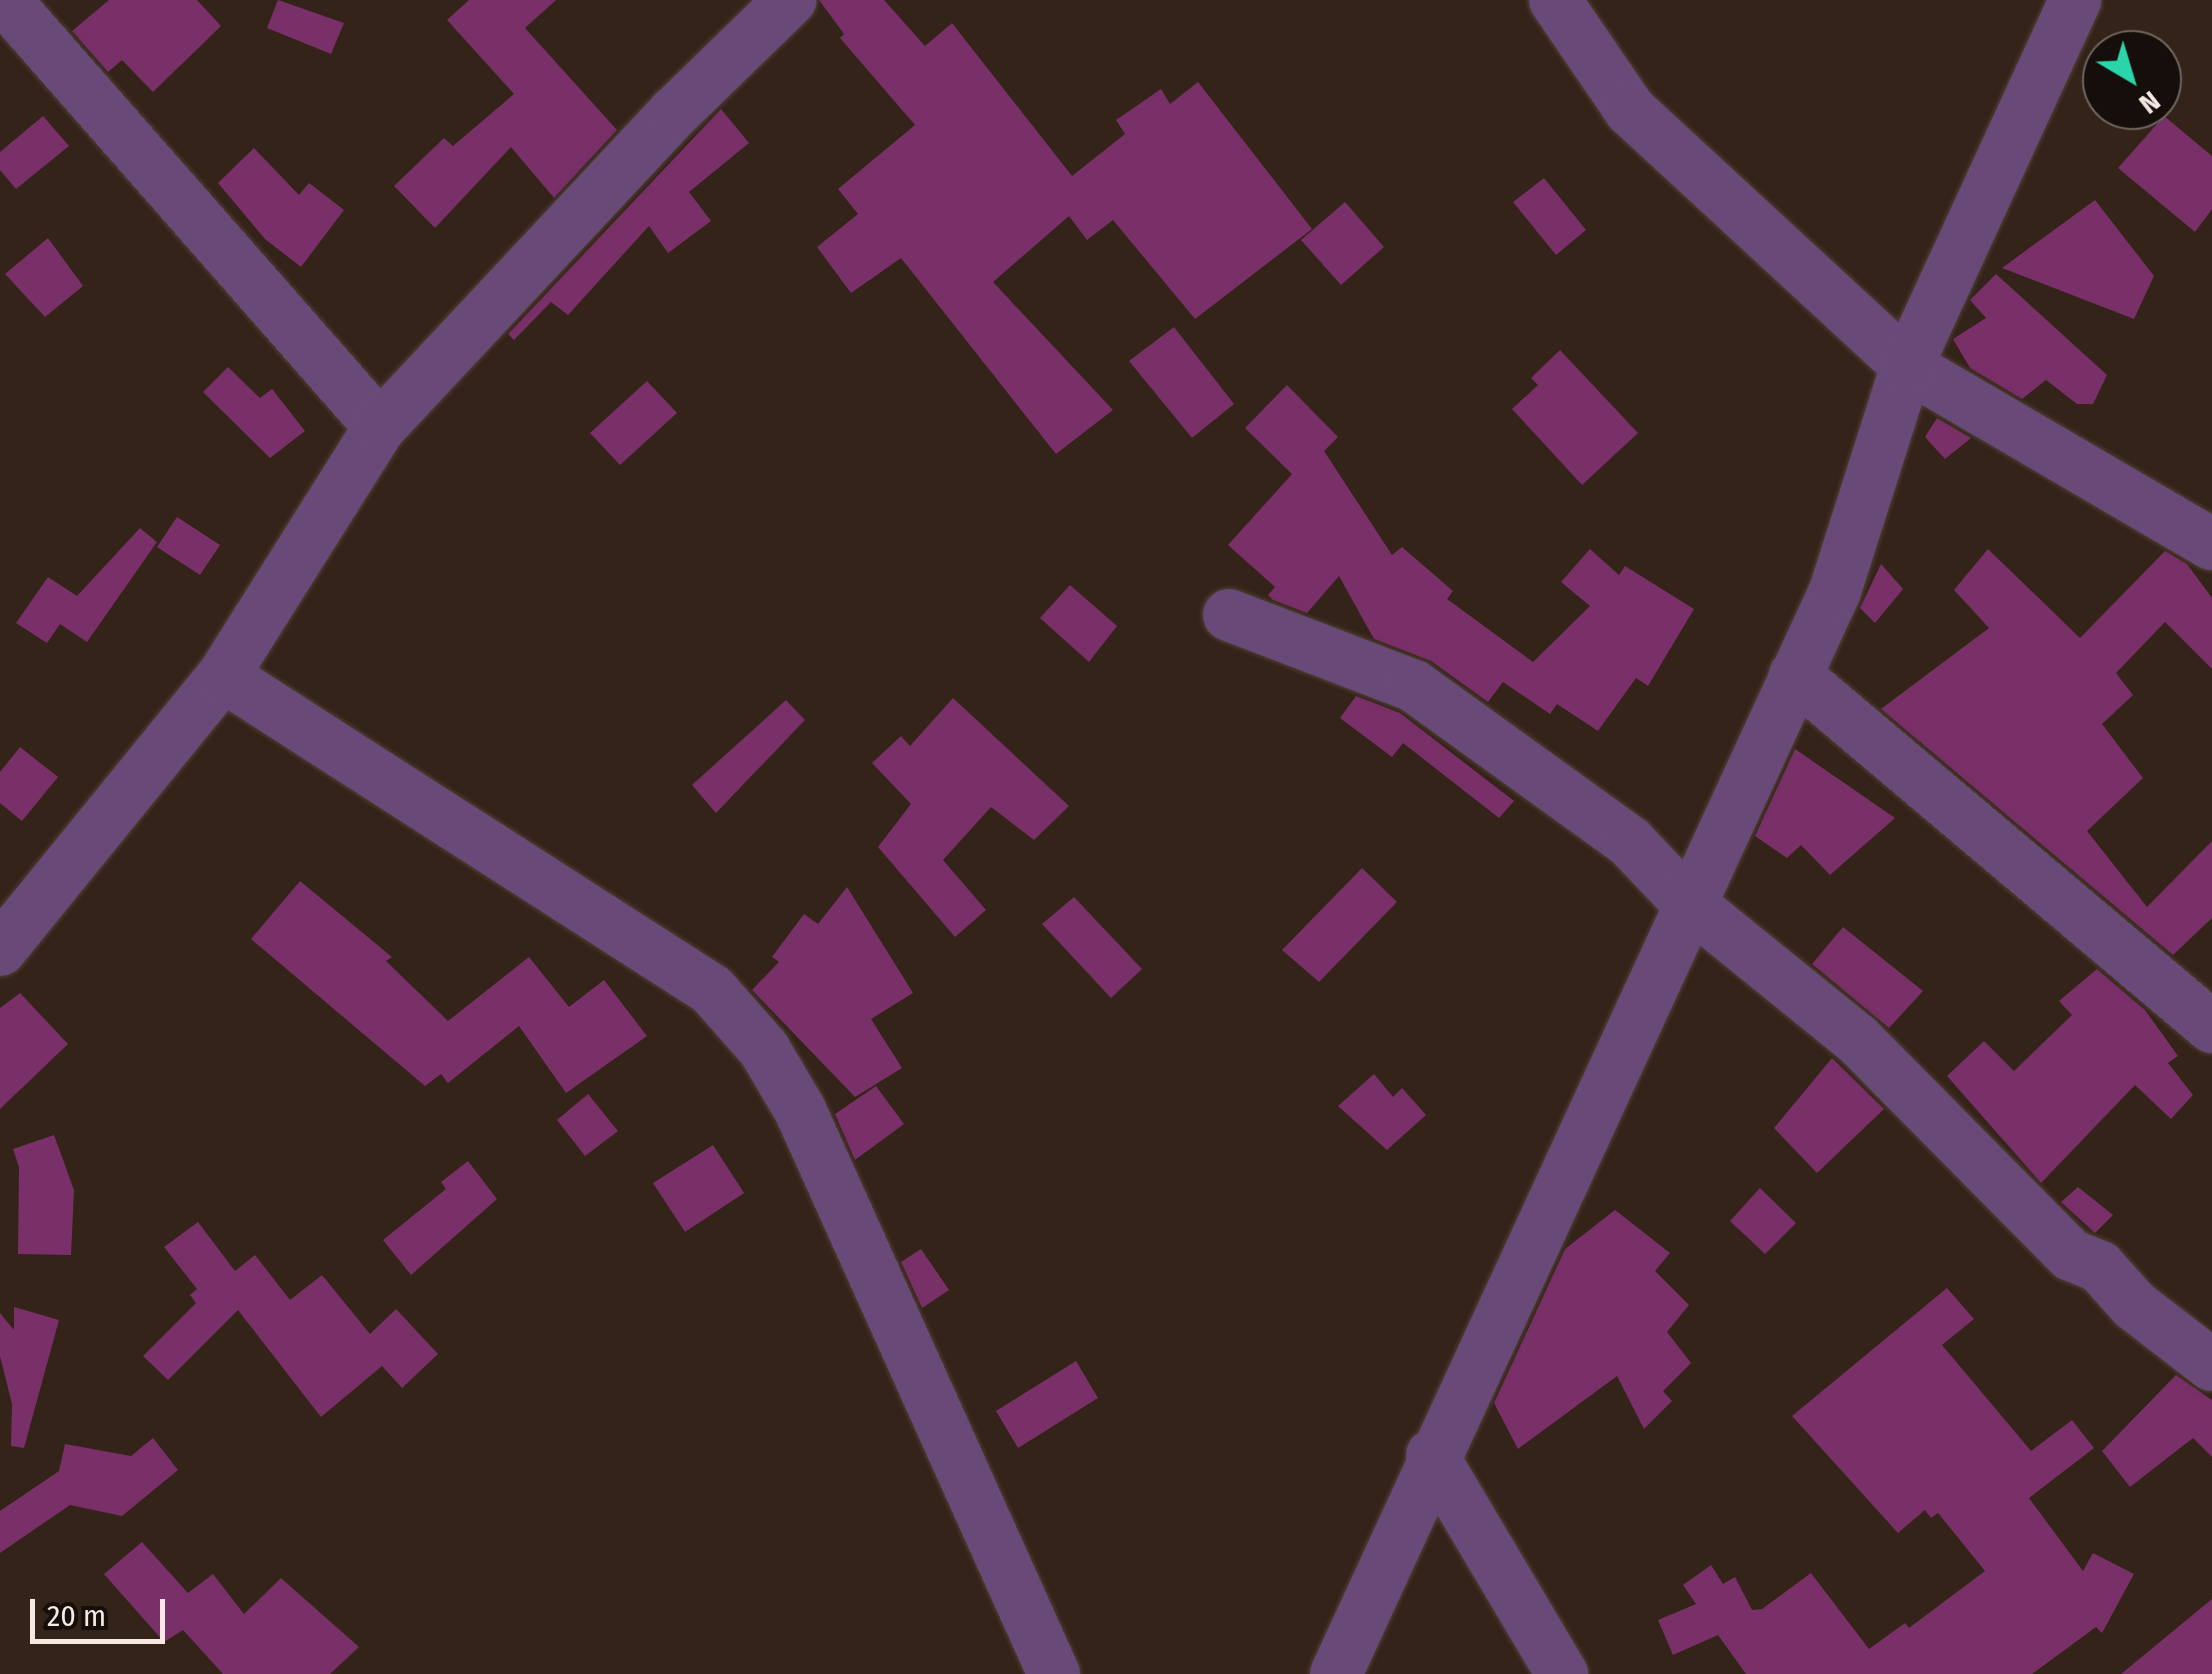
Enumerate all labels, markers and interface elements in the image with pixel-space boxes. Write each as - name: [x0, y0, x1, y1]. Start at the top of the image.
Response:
- north arrow: [2082, 30, 2182, 130]
- text: N: [2133, 84, 2166, 121]
- scale bar: [35, 1579, 170, 1641]
- text: 20 m: [47, 1598, 106, 1634]

